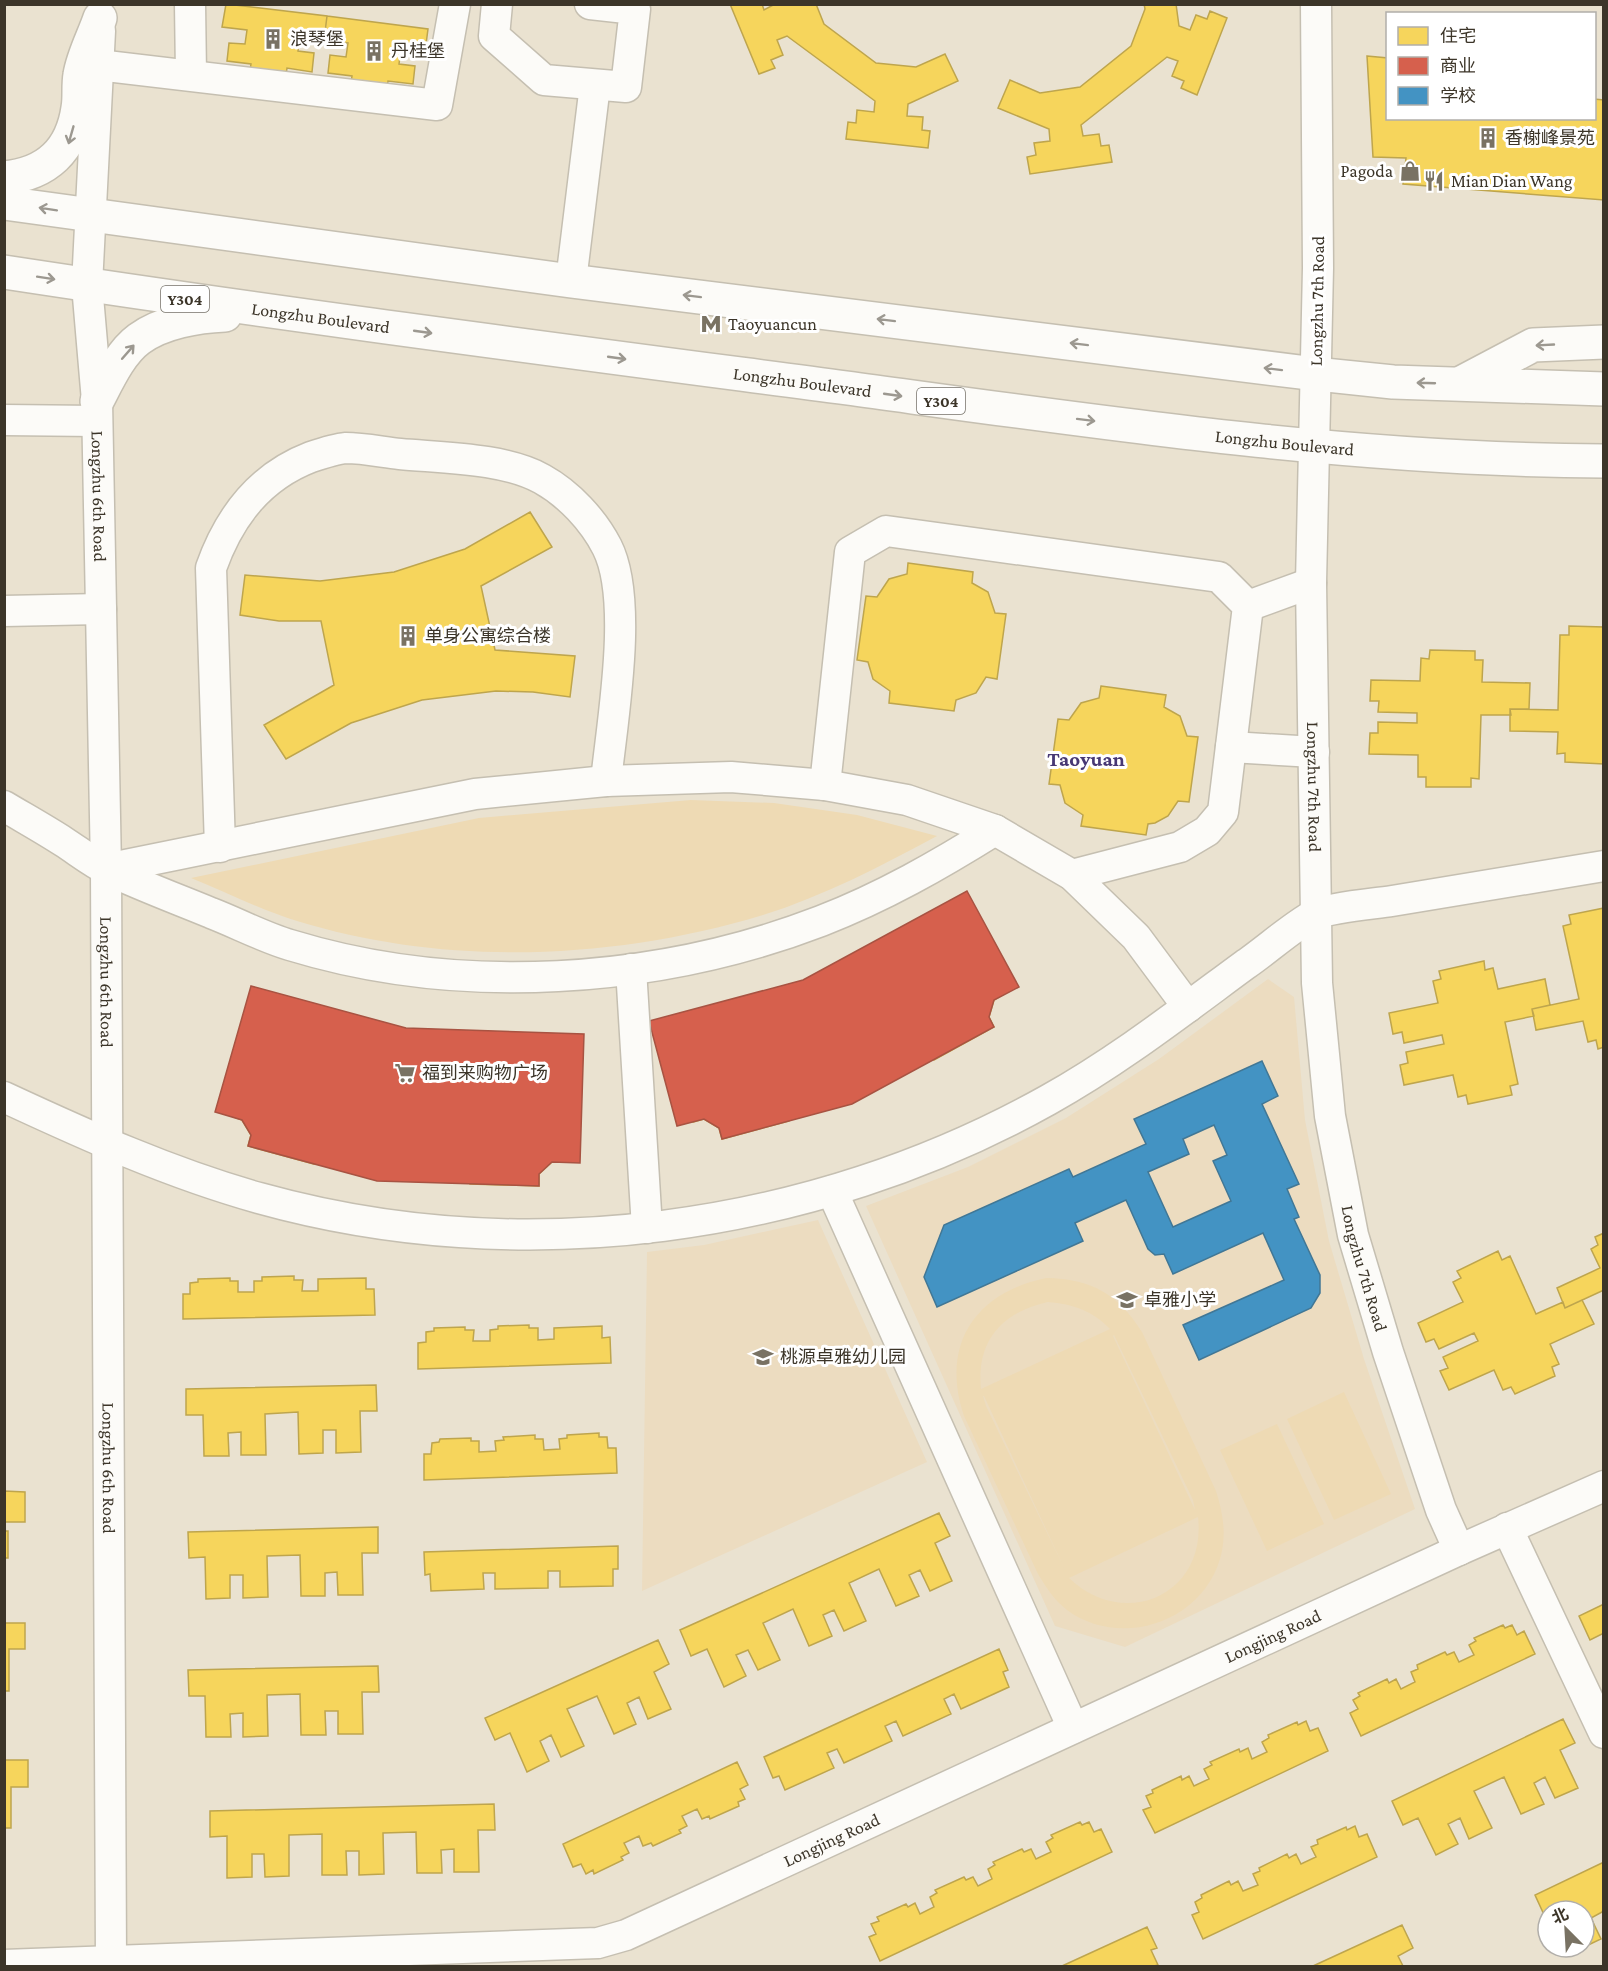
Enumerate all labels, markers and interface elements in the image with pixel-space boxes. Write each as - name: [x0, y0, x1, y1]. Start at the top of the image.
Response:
- legend: [1386, 12, 1596, 120]
- text: 住宅: [1440, 26, 1476, 46]
- building icon: 浪琴堡: [261, 27, 285, 51]
- place label: 浪琴堡: [290, 29, 344, 49]
- building icon: 丹桂堡: [362, 39, 386, 63]
- place label: 丹桂堡: [391, 41, 445, 61]
- text: 商业: [1440, 56, 1476, 76]
- text: 学校: [1440, 86, 1476, 106]
- one-way arrow: [65, 125, 76, 144]
- building icon: 香榭峰景苑: [1476, 126, 1500, 150]
- place label: 香榭峰景苑: [1505, 128, 1595, 148]
- shop icon: Pagoda: [1398, 159, 1422, 183]
- place label: Pagoda: [1341, 161, 1393, 181]
- restaurant icon: Mian Dian Wang: [1422, 169, 1446, 193]
- place label: Mian Dian Wang: [1451, 171, 1573, 191]
- one-way arrow: [39, 204, 58, 215]
- street label: Longzhu 7th Road: [1306, 235, 1328, 366]
- one-way arrow: [36, 273, 55, 284]
- road number: Y304: [161, 286, 209, 312]
- one-way arrow: [683, 290, 703, 301]
- street label: Longzhu Boulevard: [250, 298, 392, 337]
- metro station icon: Taoyuancun: [699, 312, 723, 336]
- place label: Taoyuancun: [728, 314, 817, 334]
- one-way arrow: [876, 314, 896, 325]
- one-way arrow: [413, 327, 433, 338]
- one-way arrow: [1070, 339, 1090, 350]
- one-way arrow: [1536, 339, 1556, 350]
- one-way arrow: [121, 344, 134, 360]
- one-way arrow: [606, 352, 626, 363]
- street label: Longzhu Boulevard: [732, 363, 873, 401]
- one-way arrow: [1263, 363, 1283, 374]
- one-way arrow: [1417, 377, 1437, 388]
- road number: Y304: [917, 388, 965, 414]
- one-way arrow: [883, 389, 902, 400]
- one-way arrow: [1076, 415, 1096, 426]
- street label: Longzhu Boulevard: [1214, 426, 1355, 459]
- street label: Longzhu 6th Road: [88, 430, 110, 562]
- building icon: 单身公寓综合楼: [396, 624, 420, 648]
- place label: 单身公寓综合楼: [425, 626, 551, 646]
- street label: Longzhu 7th Road: [1303, 722, 1325, 853]
- district label: Taoyuan: [1047, 747, 1125, 771]
- street label: Longzhu 6th Road: [96, 917, 117, 1048]
- supermarket icon: 福到来购物广场: [393, 1061, 417, 1085]
- place label: 福到来购物广场: [422, 1063, 548, 1083]
- street label: Longzhu 7th Road: [1337, 1204, 1391, 1334]
- school or university icon: 卓雅小学: [1115, 1288, 1139, 1312]
- place label: 卓雅小学: [1144, 1290, 1216, 1310]
- school or university icon: 桃源卓雅幼儿园: [751, 1345, 775, 1369]
- place label: 桃源卓雅幼儿园: [780, 1347, 906, 1367]
- street label: Longzhu 6th Road: [98, 1403, 119, 1534]
- street label: Longjing Road: [1221, 1605, 1324, 1667]
- street label: Longjing Road: [780, 1809, 883, 1871]
- north arrow: [1536, 1899, 1596, 1959]
- text: 北: [1549, 1905, 1571, 1927]

